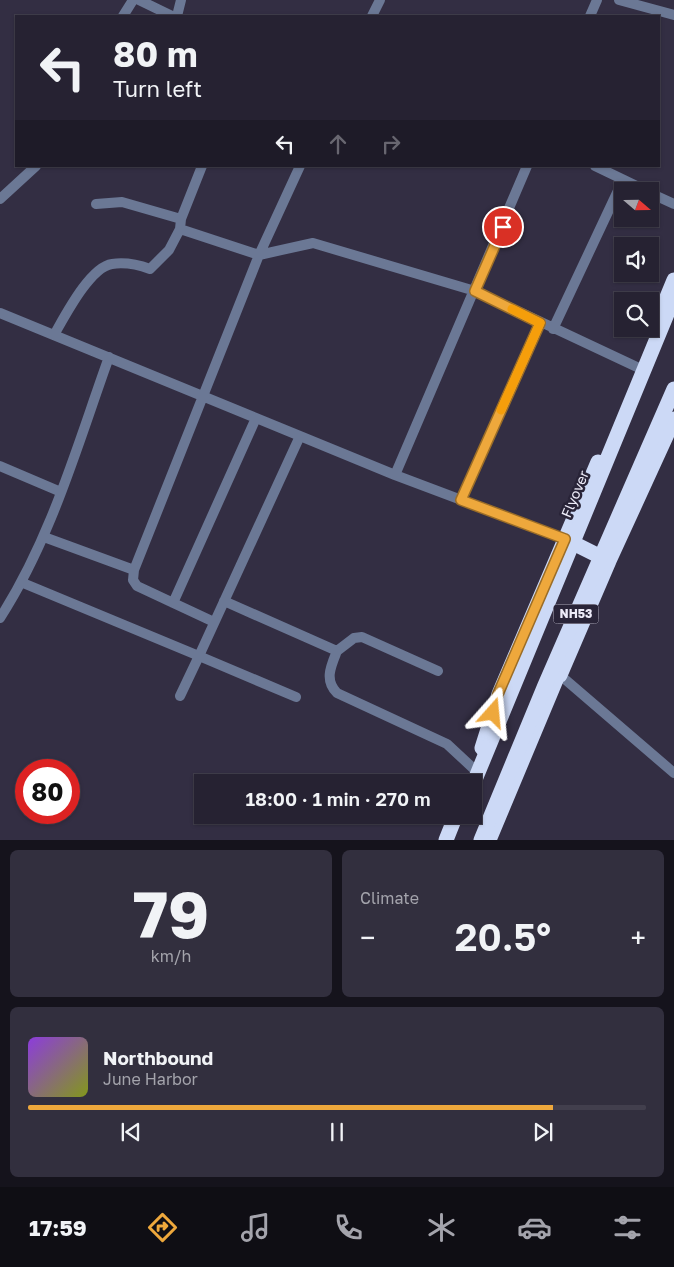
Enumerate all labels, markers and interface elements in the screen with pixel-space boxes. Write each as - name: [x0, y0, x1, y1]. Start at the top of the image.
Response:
- text: 80 m: [113, 33, 198, 75]
- icon: left: [30, 35, 95, 100]
- text: Turn left: [113, 75, 202, 102]
- icon: left: [271, 130, 299, 158]
- icon: ahead: [324, 130, 352, 158]
- icon: right: [377, 130, 405, 158]
- north arrow: [614, 182, 659, 228]
- map controls: [614, 182, 659, 337]
- pin: [482, 206, 524, 248]
- icon: arrive: [489, 213, 517, 241]
- button: sound: [614, 237, 659, 282]
- button: search: [614, 292, 659, 337]
- street label: Flyover: [557, 467, 592, 520]
- road number: NH53: [554, 604, 598, 624]
- position arrow: [466, 686, 518, 738]
- speed limit sign: 80: [15, 759, 80, 824]
- text: 18:00 · 1 min · 270 m: [245, 787, 431, 810]
- text: 79: [133, 874, 209, 952]
- text: Climate: [360, 888, 419, 908]
- text: 20.5°: [455, 914, 551, 959]
- text: −: [360, 921, 375, 954]
- text: +: [631, 921, 646, 954]
- text: km/h: [151, 946, 191, 966]
- text: Northbound: [103, 1046, 213, 1069]
- text: June Harbor: [103, 1069, 198, 1089]
- icon: previous: [117, 1118, 145, 1146]
- icon: pause: [323, 1118, 351, 1146]
- icon: next: [529, 1118, 557, 1146]
- icon: directions: [145, 1210, 180, 1245]
- icon: music: [238, 1210, 273, 1245]
- icon: phone: [331, 1210, 366, 1245]
- icon: climate: [424, 1210, 459, 1245]
- icon: car: [517, 1210, 552, 1245]
- icon: filters: [610, 1210, 645, 1245]
- text: 17:59: [29, 1214, 87, 1241]

